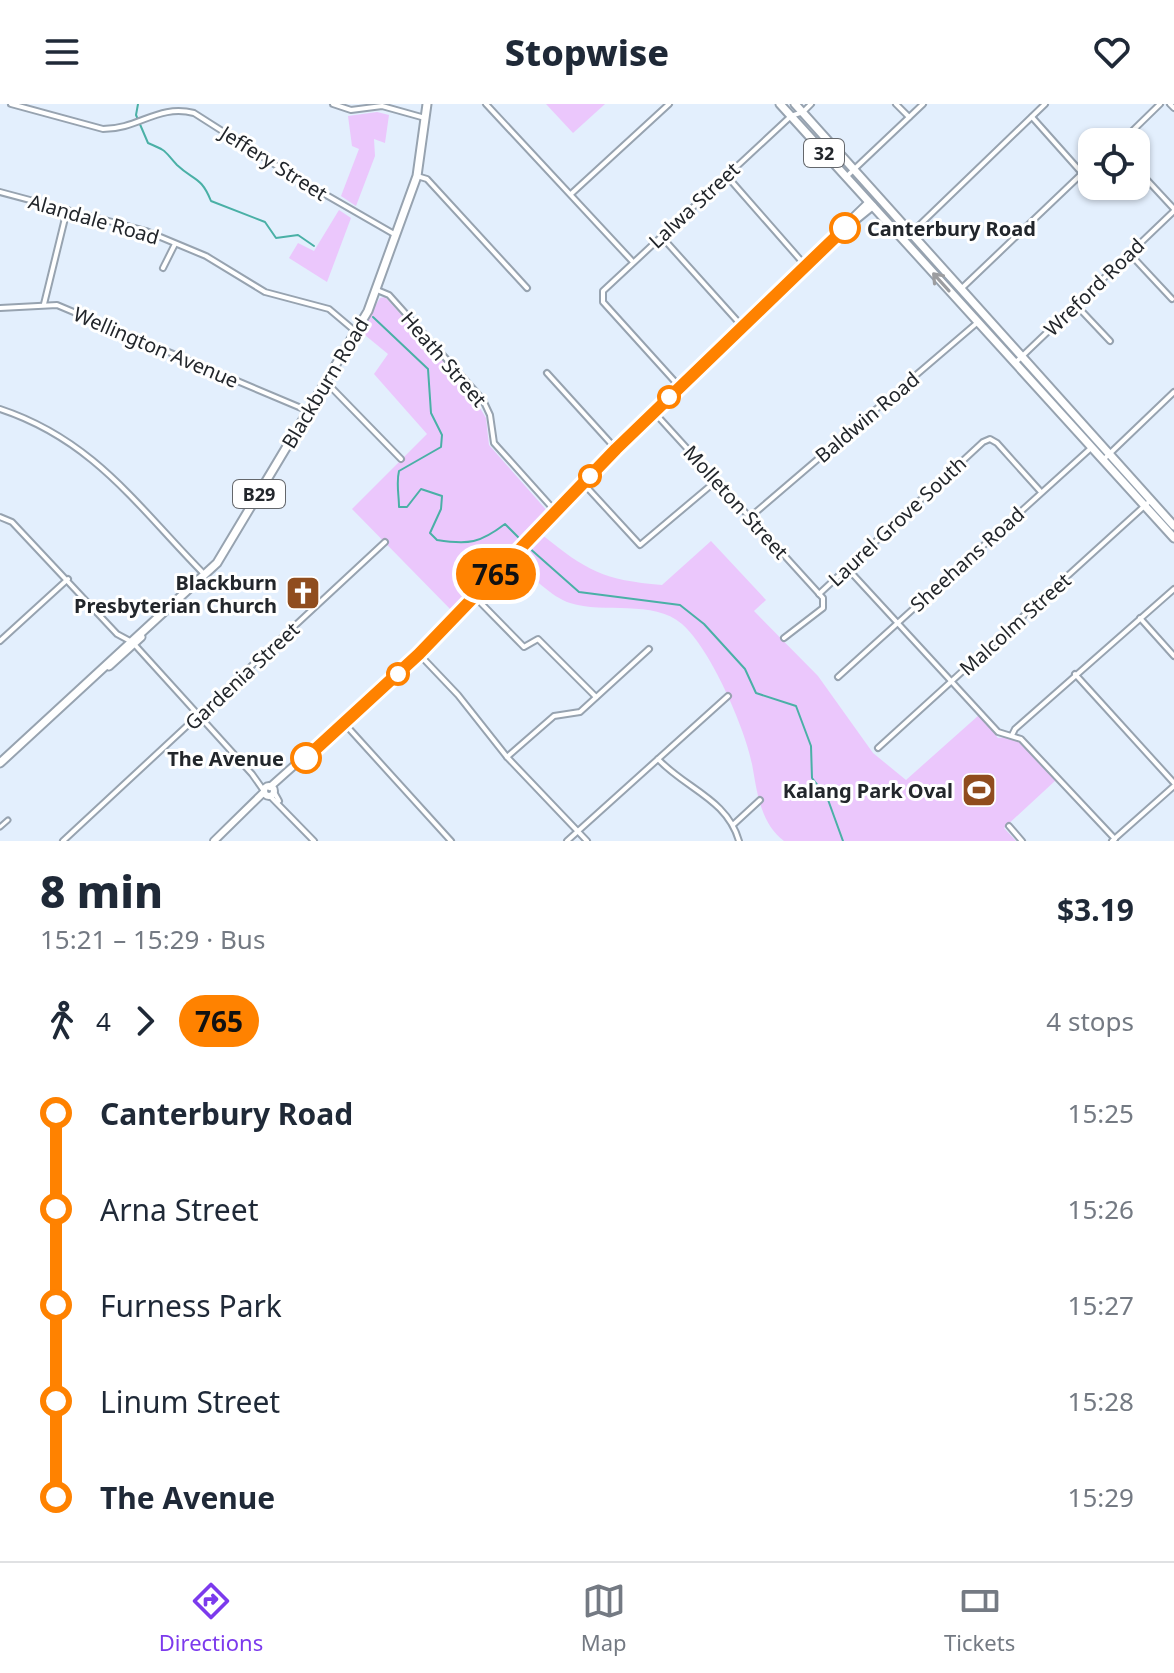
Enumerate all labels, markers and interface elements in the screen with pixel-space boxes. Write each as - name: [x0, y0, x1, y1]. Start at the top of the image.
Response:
- text: Stopwise: [505, 28, 669, 77]
- icon: menu: [40, 30, 84, 74]
- icon: heart: [1090, 30, 1134, 74]
- street label: Jeffery Street: [214, 118, 333, 207]
- map controls: [1078, 128, 1150, 200]
- button: locate: [1078, 128, 1150, 200]
- road number: 32: [804, 139, 844, 167]
- street label: Lalwa Street: [643, 156, 745, 254]
- street label: Alandale Road: [26, 187, 162, 251]
- marker: Canterbury Road: [830, 213, 860, 243]
- place label: Canterbury Road: [867, 215, 1036, 242]
- street label: Wreford Road: [1038, 232, 1150, 342]
- one-way arrow: [932, 272, 950, 292]
- street label: Wellington Avenue: [69, 300, 243, 394]
- street label: Heath Street: [395, 306, 493, 412]
- street label: Blackburn Road: [275, 313, 375, 453]
- street label: Baldwin Road: [809, 365, 925, 469]
- unlabelled marker: [658, 386, 680, 408]
- street label: Molleton Street: [678, 439, 794, 565]
- street label: Laurel Grove South: [822, 450, 972, 592]
- unlabelled marker: [579, 465, 601, 487]
- road number: B29: [233, 480, 285, 508]
- street label: Sheehans Road: [904, 501, 1030, 617]
- line badge: 765: [450, 548, 542, 600]
- text: 765: [472, 555, 520, 593]
- street label: Malcolm Street: [954, 567, 1076, 681]
- place label: Blackburn Presbyterian Church: [74, 569, 277, 619]
- church icon: Blackburn Presbyterian Church: [284, 574, 322, 612]
- street label: Gardenia Street: [179, 616, 305, 736]
- unlabelled marker: [387, 663, 409, 685]
- marker: The Avenue: [291, 743, 321, 773]
- place label: The Avenue: [167, 745, 284, 772]
- sports icon: Kalang Park Oval: [960, 771, 998, 809]
- place label: Kalang Park Oval: [783, 777, 953, 804]
- text: 8 min: [40, 861, 163, 921]
- text: $3.19: [1057, 889, 1134, 930]
- text: 15:21 – 15:29 · Bus: [40, 921, 265, 957]
- icon: walk: [40, 999, 84, 1043]
- icon: forward: [123, 999, 167, 1043]
- text: 765: [195, 1002, 243, 1040]
- text: 4: [96, 1003, 111, 1039]
- text: 4 stops: [1046, 1003, 1134, 1039]
- text: Canterbury Road: [100, 1093, 353, 1134]
- text: 15:25: [1068, 1095, 1134, 1131]
- text: Arna Street: [100, 1189, 259, 1230]
- text: 15:26: [1068, 1191, 1134, 1227]
- text: Furness Park: [100, 1285, 282, 1326]
- text: 15:27: [1068, 1287, 1134, 1323]
- text: Linum Street: [100, 1381, 280, 1422]
- text: 15:28: [1068, 1383, 1134, 1419]
- text: The Avenue: [100, 1477, 275, 1518]
- text: 15:29: [1068, 1479, 1134, 1515]
- tab: Directions: [159, 1579, 263, 1657]
- tab: Map: [581, 1579, 627, 1657]
- tab: Tickets: [944, 1579, 1015, 1657]

